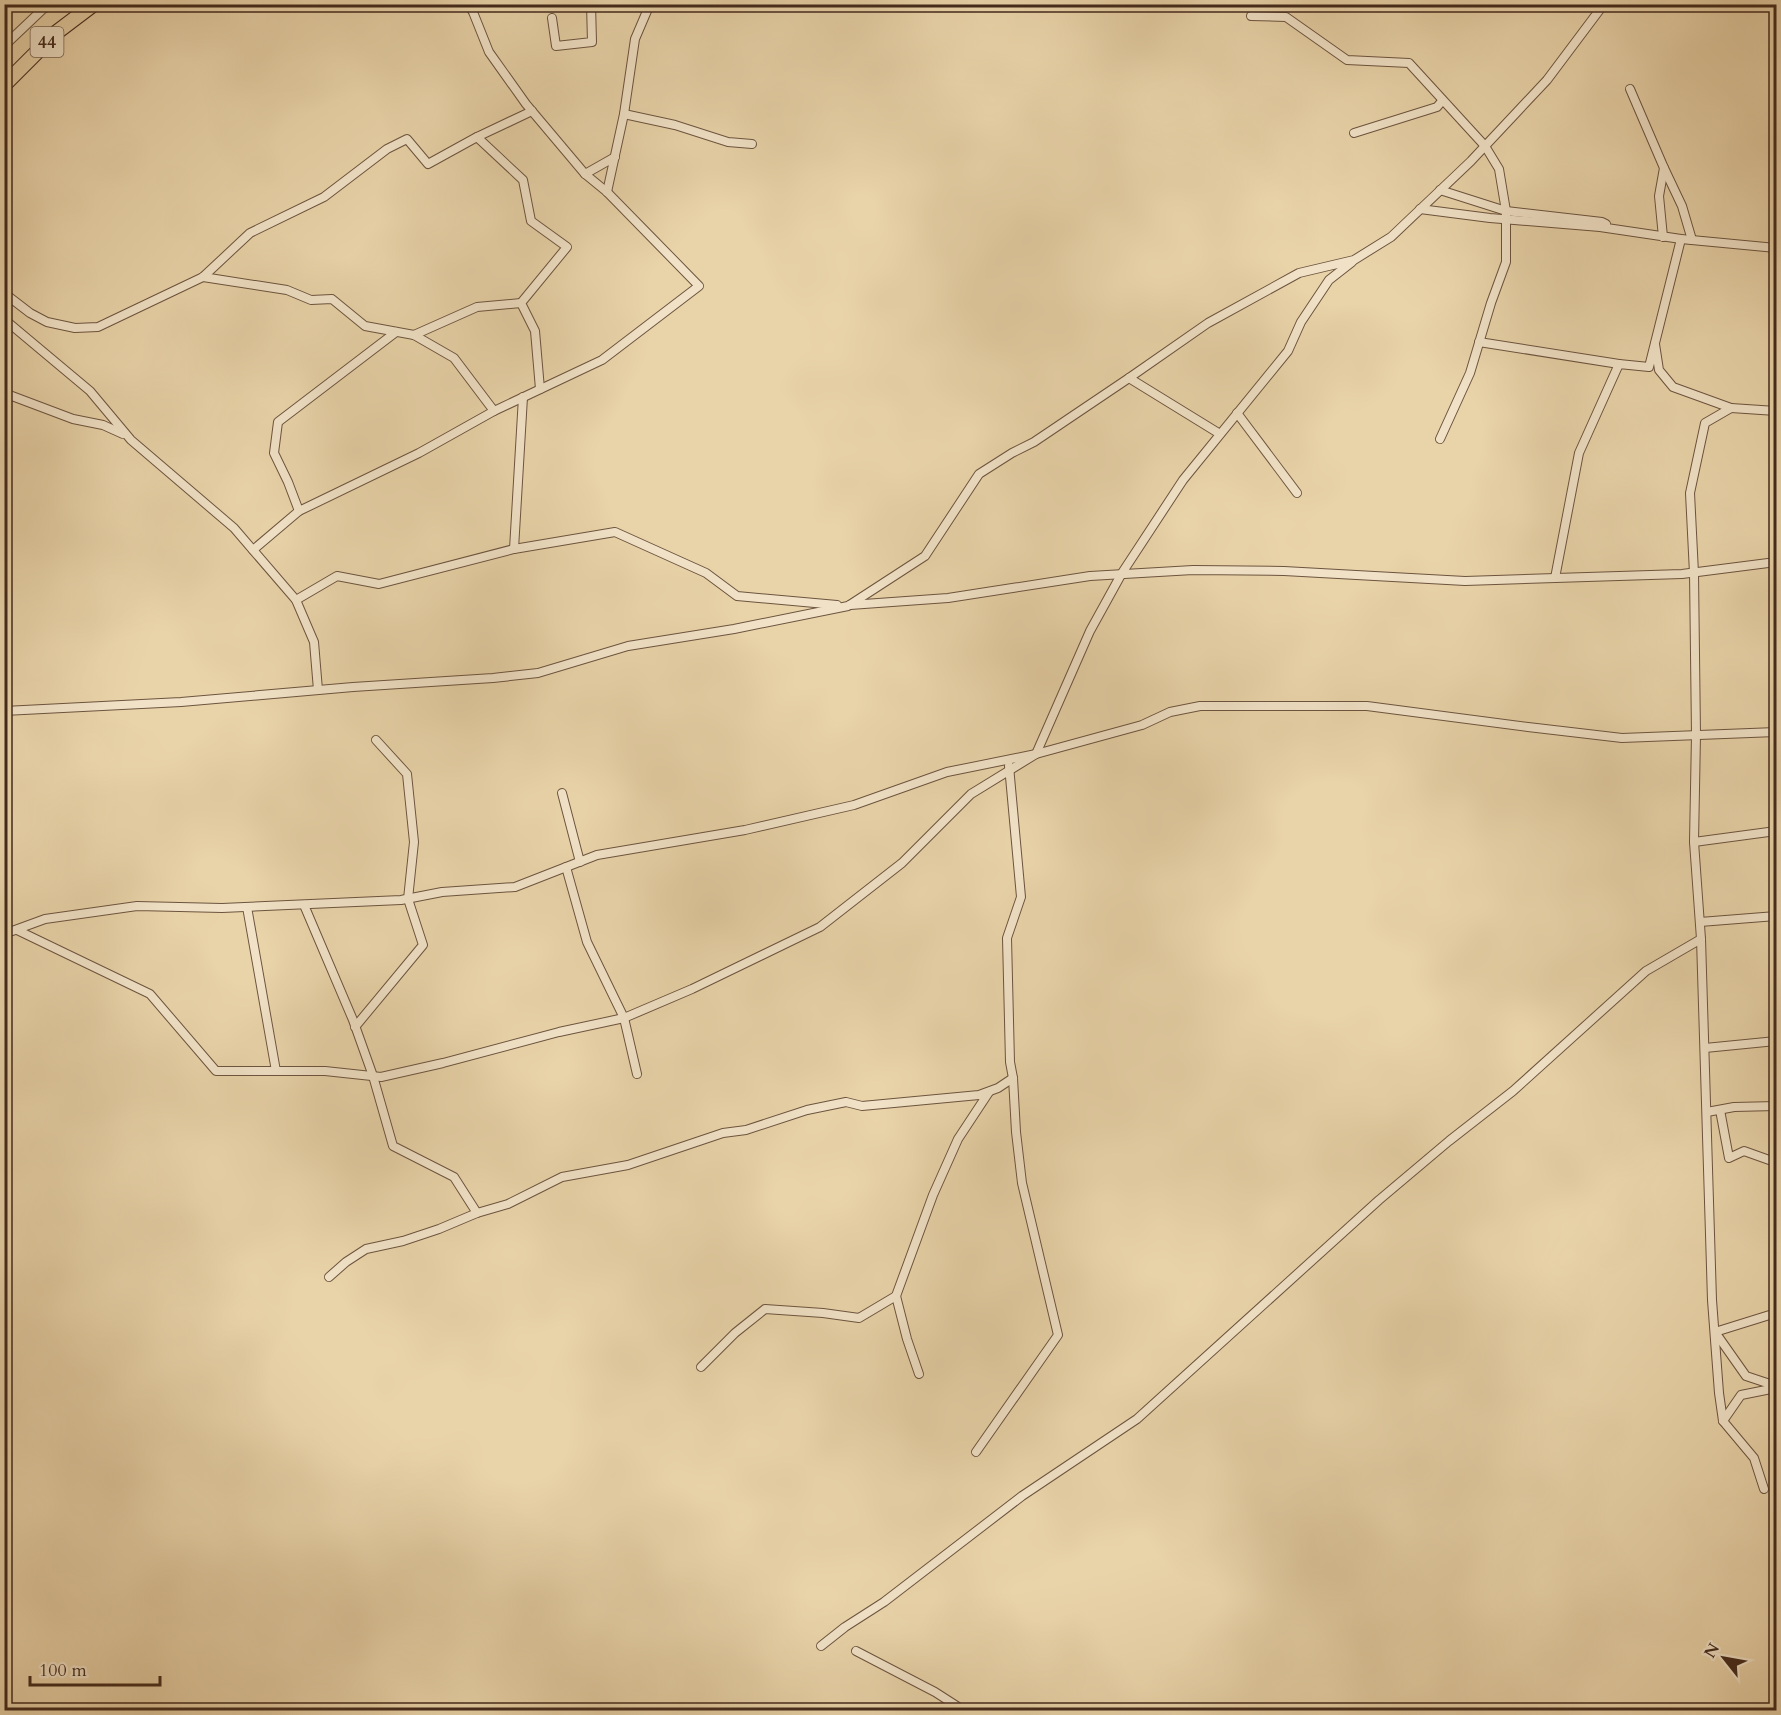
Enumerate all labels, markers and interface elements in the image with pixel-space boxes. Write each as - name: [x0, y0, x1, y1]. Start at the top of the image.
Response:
- road number: 44: [30, 27, 63, 57]
- north arrow: [1694, 1628, 1754, 1688]
- text: N: [1699, 1639, 1725, 1662]
- scale bar: [30, 1649, 160, 1687]
- text: 100 m: [39, 1658, 87, 1683]

